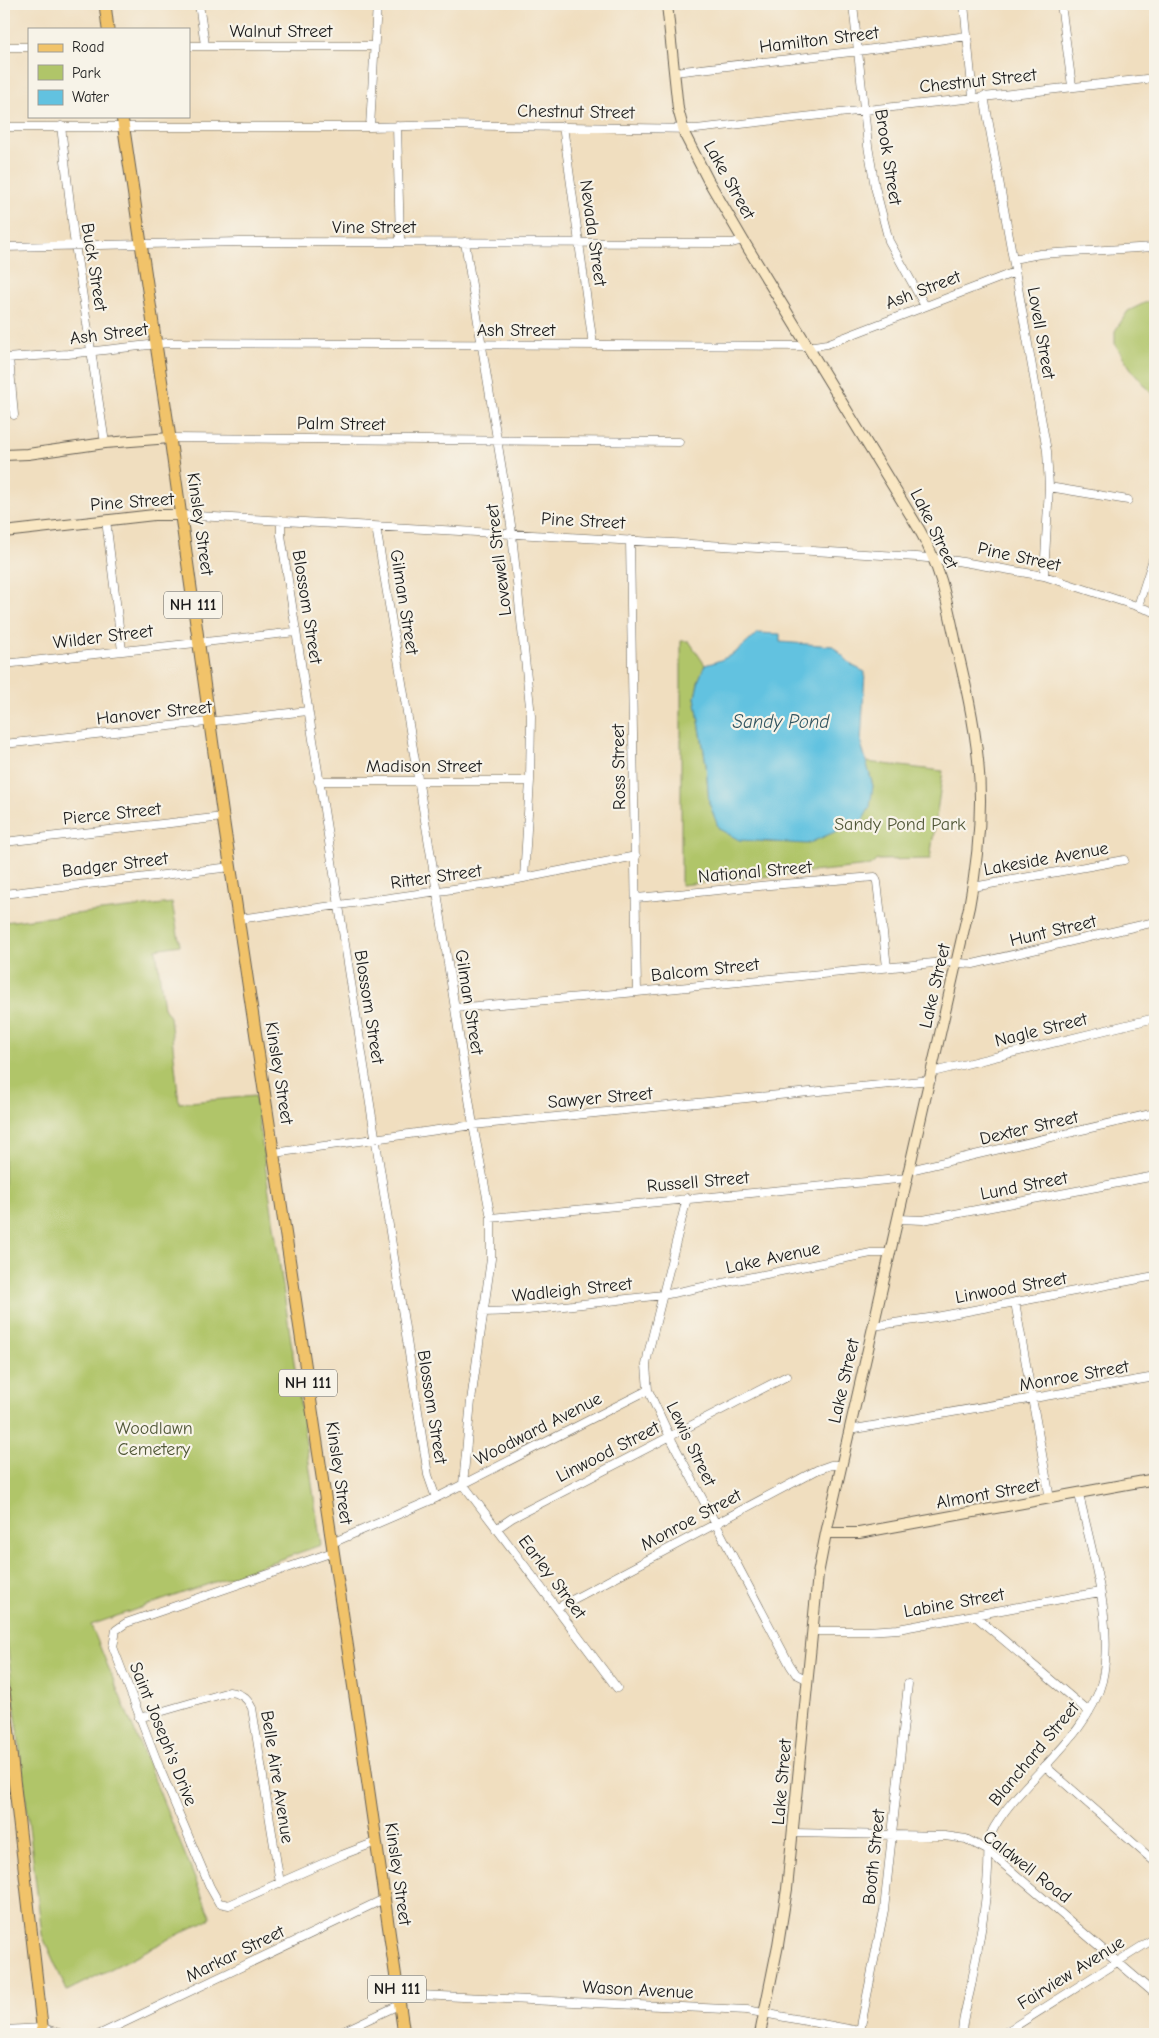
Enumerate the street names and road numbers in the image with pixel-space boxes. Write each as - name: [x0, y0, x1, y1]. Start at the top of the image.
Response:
- street label: Walnut Street: [230, 21, 333, 42]
- street label: Hamilton Street: [758, 22, 881, 58]
- street label: Chestnut Street: [918, 64, 1038, 98]
- street label: Chestnut Street: [517, 100, 636, 124]
- street label: Brook Street: [870, 108, 906, 207]
- street label: Lake Street: [699, 137, 760, 224]
- street label: Nevada Street: [575, 178, 611, 288]
- street label: Vine Street: [332, 217, 417, 238]
- street label: Buck Street: [77, 221, 111, 313]
- street label: Ash Street: [883, 266, 964, 314]
- street label: Lovell Street: [1023, 285, 1060, 382]
- street label: Ash Street: [69, 319, 150, 349]
- street label: Ash Street: [477, 320, 556, 341]
- street label: Palm Street: [297, 413, 386, 435]
- street label: Kinsley Street: [182, 471, 218, 578]
- street label: Lake Street: [906, 486, 963, 573]
- street label: Pine Street: [89, 489, 176, 515]
- street label: Lovewell Street: [482, 502, 516, 617]
- street label: Pine Street: [540, 508, 626, 534]
- street label: Pine Street: [976, 538, 1063, 576]
- street label: Gilman Street: [385, 548, 423, 657]
- street label: Blossom Street: [288, 549, 326, 666]
- road number: NH 111: [164, 592, 222, 618]
- street label: Wilder Street: [52, 620, 155, 654]
- street label: Hanover Street: [95, 696, 214, 730]
- street label: Ross Street: [608, 723, 630, 810]
- street label: Madison Street: [366, 756, 483, 777]
- street label: Pierce Street: [62, 798, 163, 830]
- street label: Lakeside Avenue: [982, 838, 1110, 880]
- street label: Badger Street: [61, 848, 170, 882]
- street label: National Street: [697, 856, 814, 887]
- street label: Ritter Street: [389, 860, 484, 894]
- street label: Hunt Street: [1008, 911, 1099, 951]
- street label: Lake Street: [915, 941, 955, 1030]
- street label: Gilman Street: [450, 948, 488, 1057]
- street label: Blossom Street: [350, 949, 388, 1066]
- street label: Balcom Street: [650, 954, 761, 986]
- street label: Nagle Street: [993, 1008, 1090, 1052]
- street label: Kinsley Street: [261, 1020, 298, 1127]
- street label: Sawyer Street: [547, 1083, 654, 1113]
- street label: Dexter Street: [978, 1106, 1081, 1150]
- street label: Russell Street: [646, 1167, 751, 1197]
- street label: Lund Street: [979, 1167, 1070, 1205]
- street label: Lake Avenue: [724, 1238, 822, 1278]
- street label: Linwood Street: [953, 1268, 1069, 1308]
- street label: Wadleigh Street: [511, 1273, 634, 1307]
- street label: Lake Street: [824, 1336, 864, 1425]
- street label: Blossom Street: [413, 1349, 451, 1466]
- street label: Monroe Street: [1018, 1356, 1131, 1396]
- road number: NH 111: [279, 1370, 337, 1396]
- street label: Woodward Avenue: [471, 1388, 605, 1470]
- street label: Lewis Street: [662, 1398, 721, 1490]
- street label: Linwood Street: [553, 1417, 664, 1487]
- street label: Kinsley Street: [321, 1420, 357, 1527]
- street label: Almont Street: [934, 1474, 1042, 1513]
- street label: Monroe Street: [637, 1484, 746, 1555]
- street label: Earley Street: [514, 1531, 591, 1624]
- street label: Labine Street: [902, 1584, 1007, 1622]
- street label: Saint Joseph's Drive: [125, 1659, 201, 1809]
- street label: Blanchard Street: [984, 1697, 1084, 1810]
- street label: Belle Aire Avenue: [256, 1709, 298, 1845]
- street label: Lake Street: [768, 1737, 796, 1826]
- street label: Booth Street: [859, 1807, 890, 1906]
- street label: Kinsley Street: [380, 1821, 416, 1928]
- street label: Caldwell Road: [979, 1826, 1075, 1908]
- street label: Markar Street: [182, 1921, 289, 1987]
- street label: Fairview Avenue: [1014, 1932, 1128, 2014]
- road number: NH 111: [368, 1976, 426, 2002]
- street label: Wason Avenue: [582, 1977, 694, 2003]

